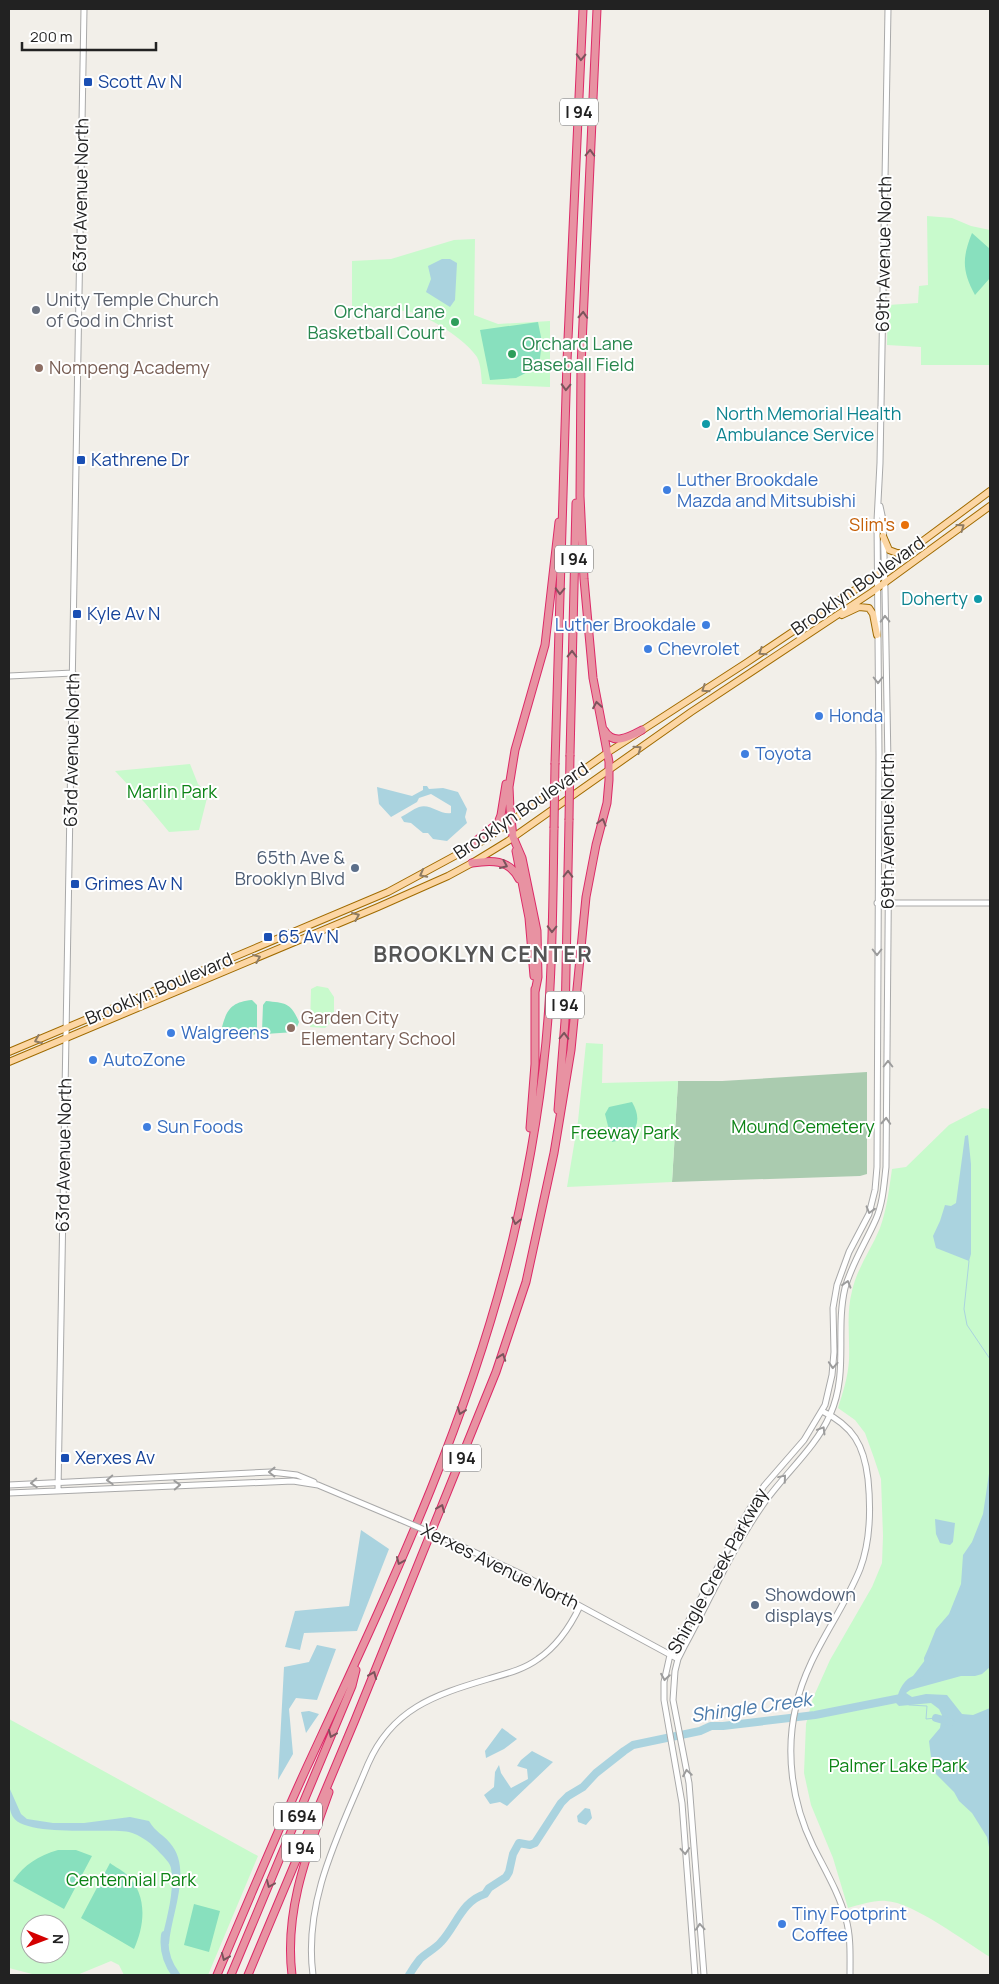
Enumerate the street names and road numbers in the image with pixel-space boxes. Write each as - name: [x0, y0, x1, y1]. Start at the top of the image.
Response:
- road number: I 94: [560, 98, 598, 125]
- street label: 63rd Avenue North: [67, 118, 93, 272]
- street label: 69th Avenue North: [870, 176, 896, 332]
- street label: Brooklyn Boulevard: [786, 530, 929, 640]
- road number: I 94: [555, 546, 593, 572]
- street label: 63rd Avenue North: [58, 673, 84, 827]
- street label: 69th Avenue North: [875, 753, 899, 909]
- street label: Brooklyn Boulevard: [448, 756, 593, 864]
- street label: Brooklyn Boulevard: [81, 946, 236, 1030]
- road number: I 94: [546, 992, 584, 1018]
- street label: 63rd Avenue North: [50, 1078, 76, 1232]
- road number: I 94: [443, 1445, 481, 1472]
- street label: Shingle Creek Parkway: [661, 1483, 773, 1658]
- street label: Xerxes Avenue North: [418, 1517, 583, 1615]
- road number: I 694: [274, 1802, 322, 1830]
- road number: I 94: [282, 1835, 320, 1862]

